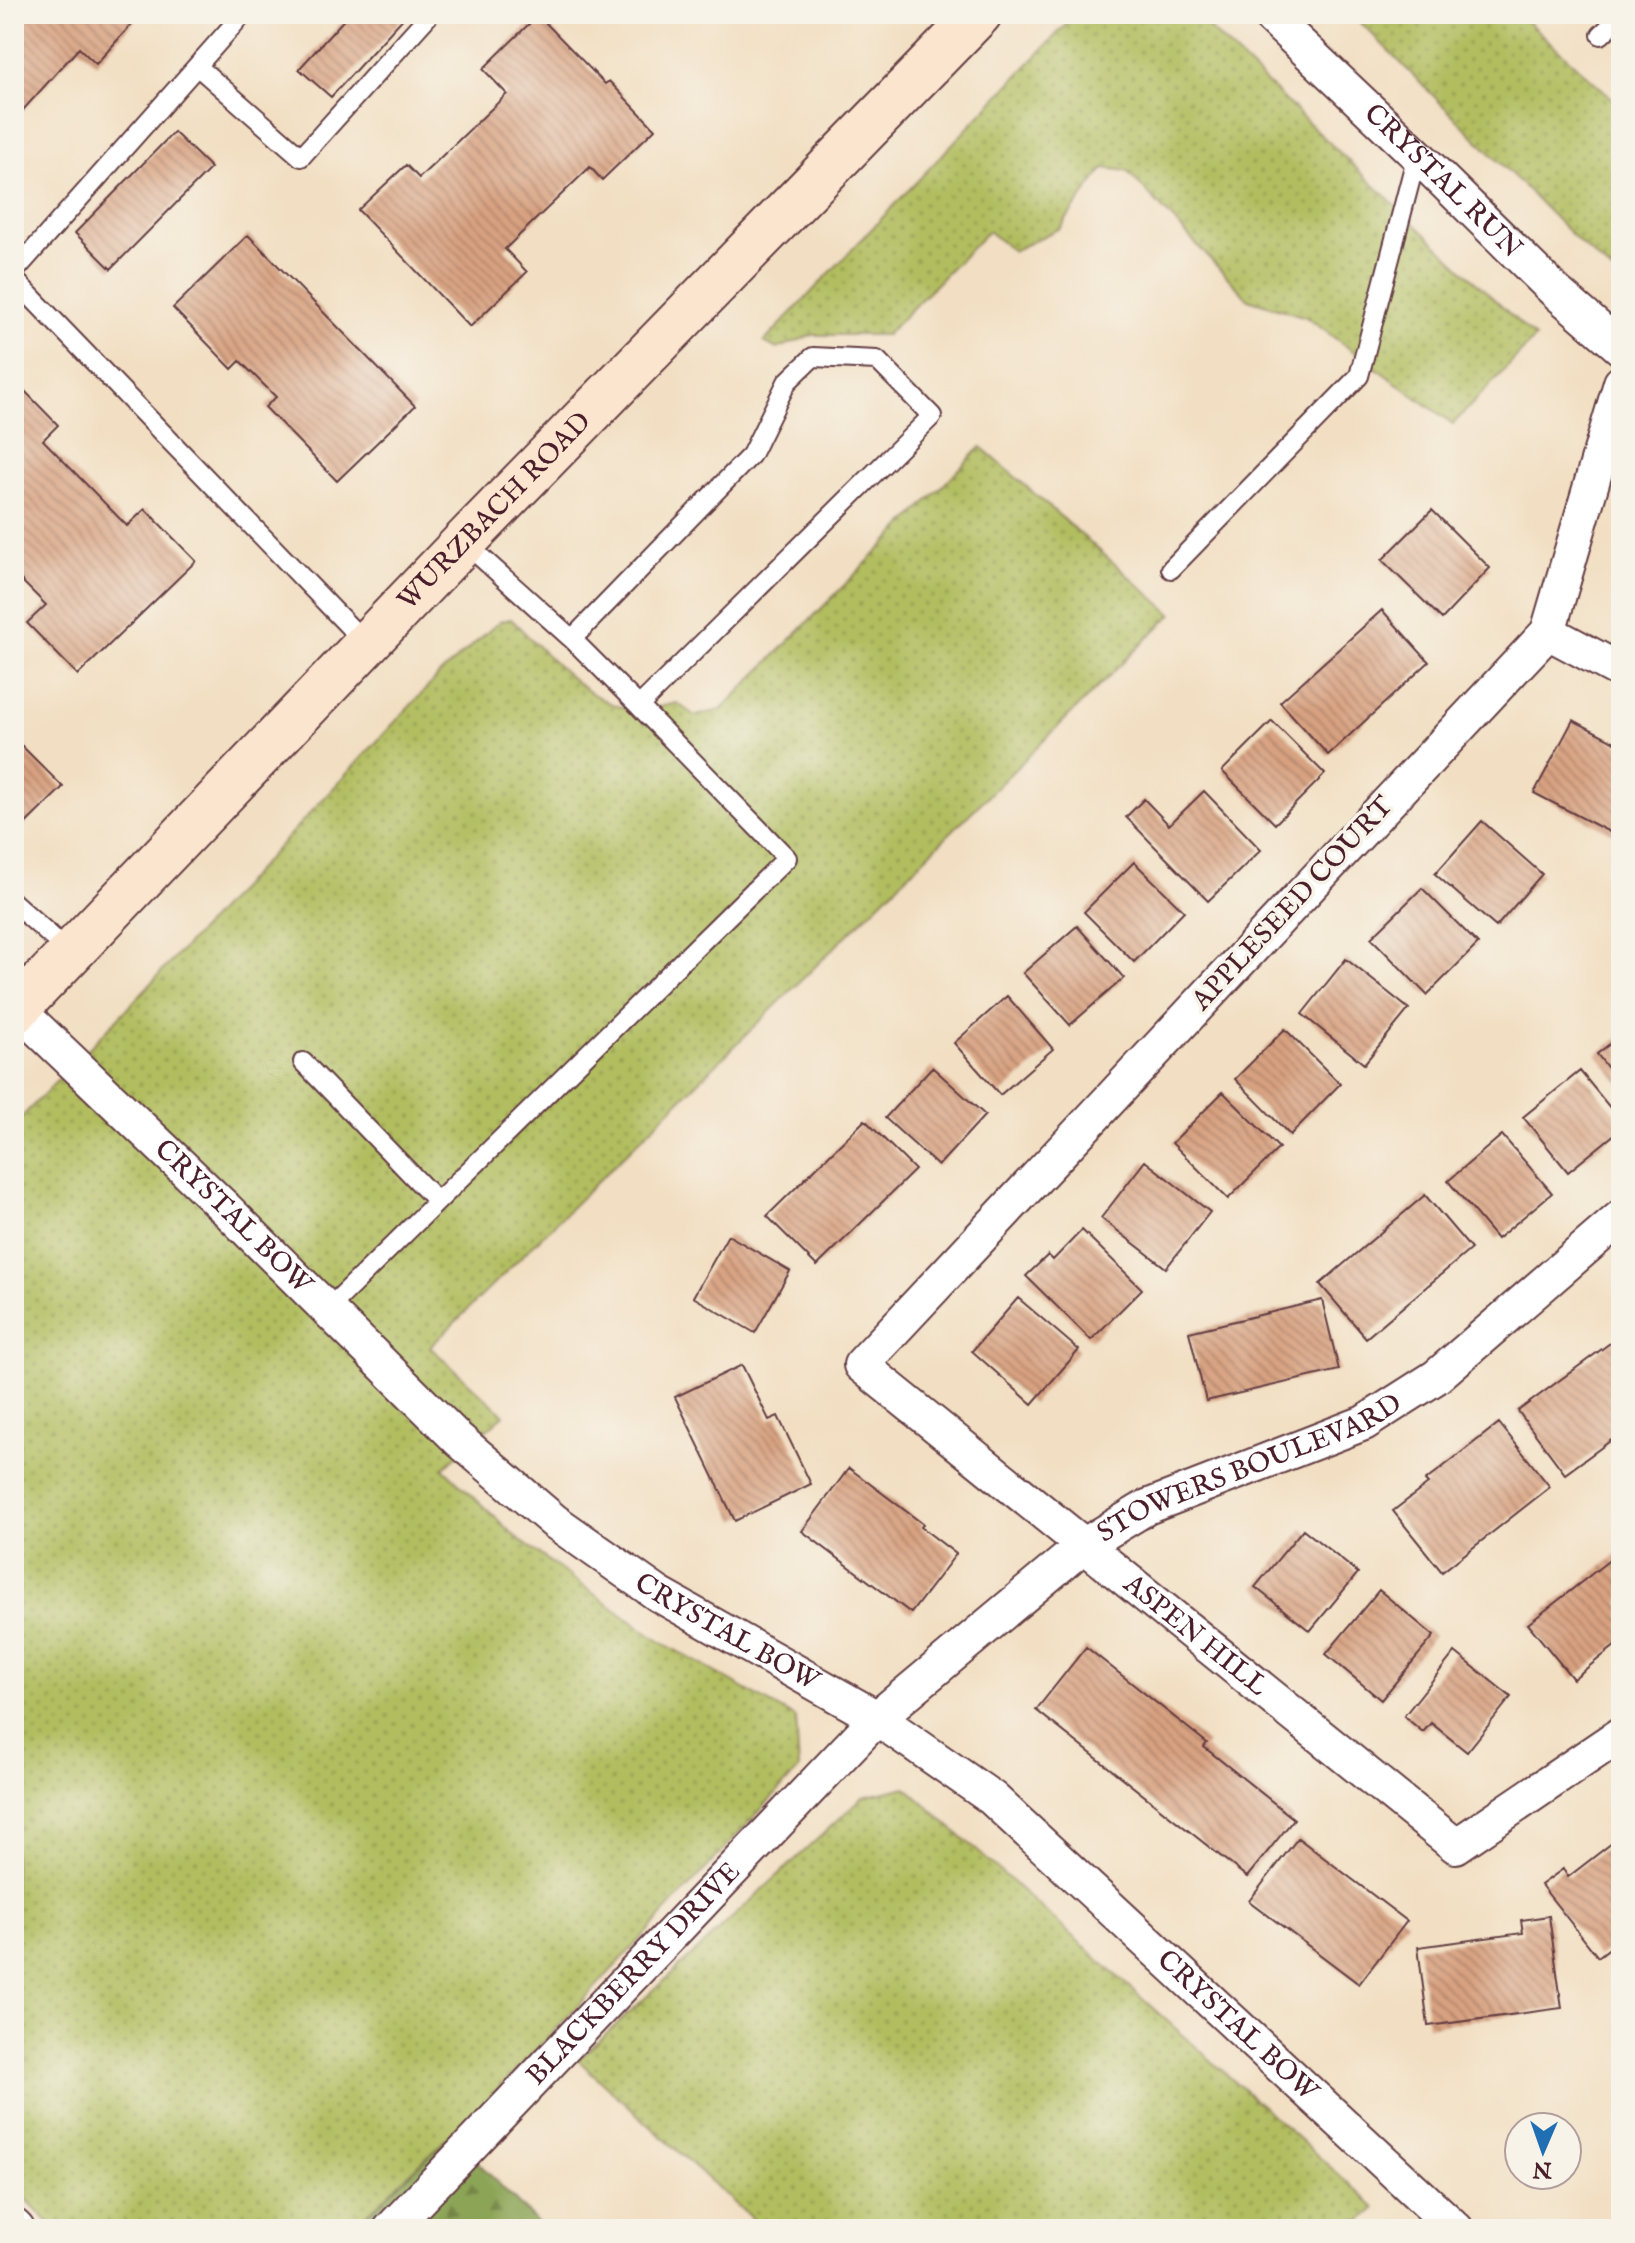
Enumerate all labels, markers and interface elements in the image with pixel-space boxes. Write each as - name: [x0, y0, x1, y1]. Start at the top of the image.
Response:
- street label: CRYSTAL RUN: [1357, 96, 1529, 266]
- street label: WURZBACH ROAD: [390, 405, 599, 618]
- street label: APPLESEED COURT: [1184, 789, 1402, 1019]
- street label: CRYSTAL BOW: [147, 1132, 320, 1303]
- street label: STOWERS BOULEVARD: [1091, 1386, 1408, 1551]
- street label: CRYSTAL BOW: [628, 1565, 826, 1700]
- street label: ASPEN HILL: [1115, 1566, 1275, 1704]
- street label: BLACKBERRY DRIVE: [519, 1855, 748, 2093]
- street label: CRYSTAL BOW: [1150, 1943, 1326, 2110]
- north arrow: [1503, 2111, 1583, 2191]
- text: N: [1532, 2155, 1553, 2183]

